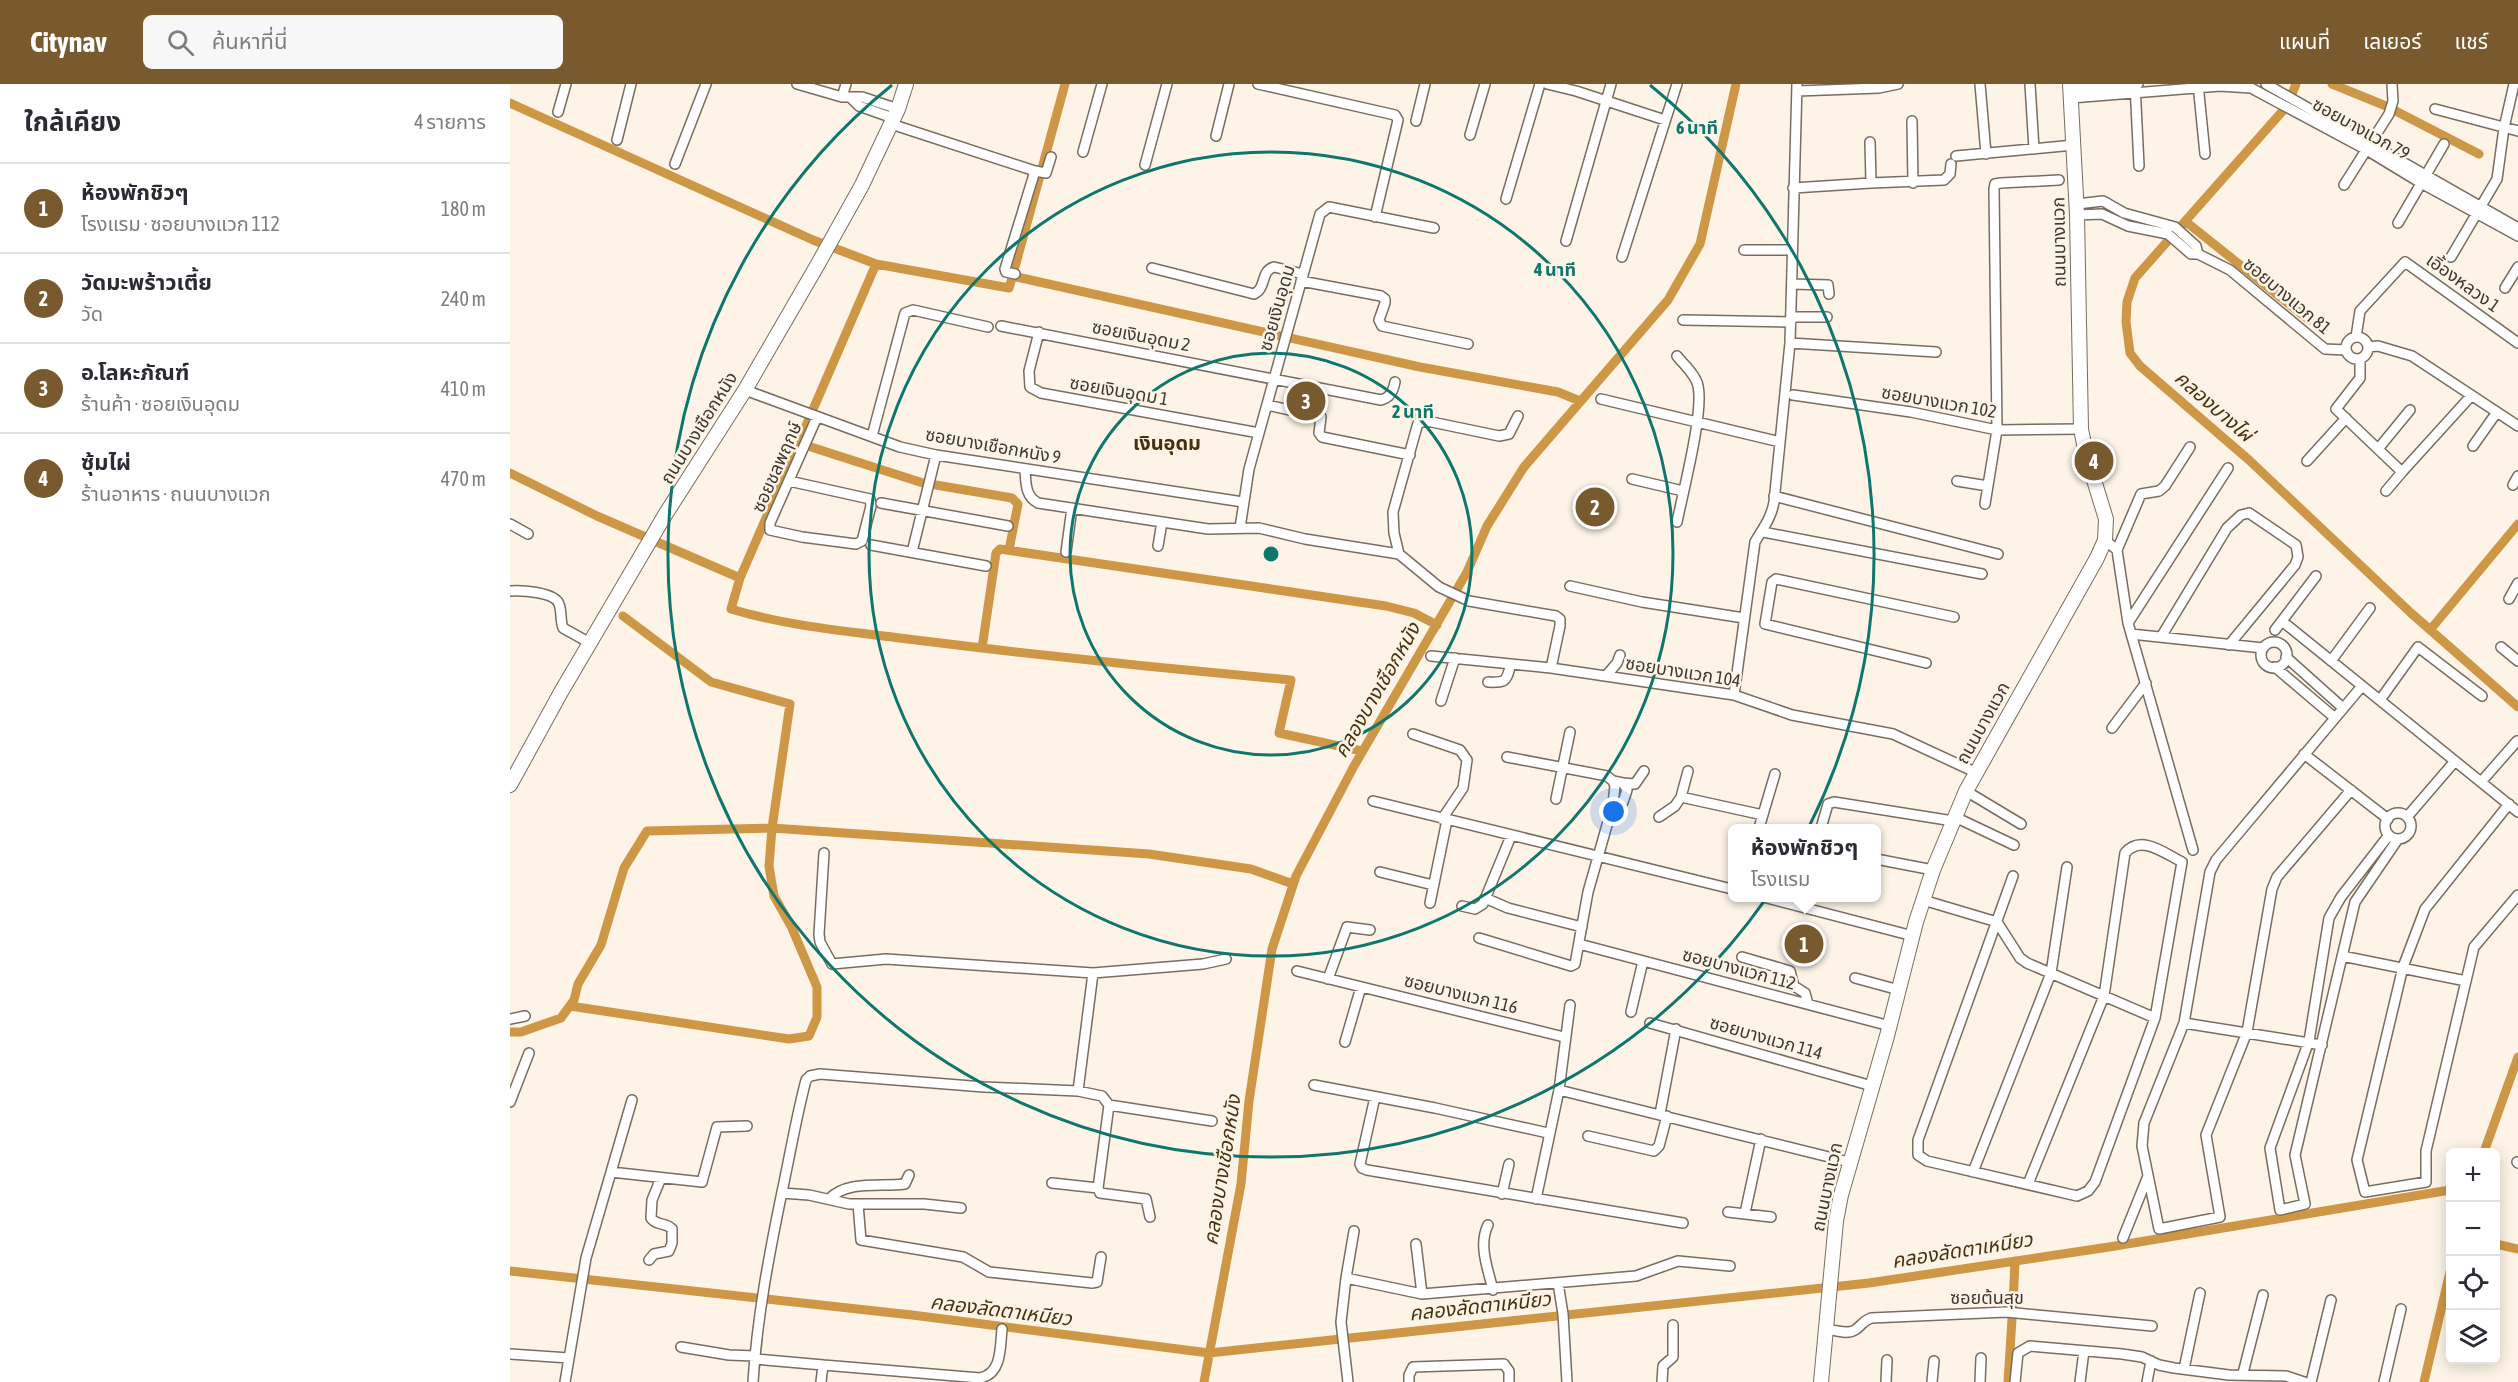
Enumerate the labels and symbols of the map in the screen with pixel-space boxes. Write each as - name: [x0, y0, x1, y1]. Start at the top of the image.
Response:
- street label: ซอยบางแวก 79: [2309, 93, 2414, 164]
- text: 6 นาที: [1676, 117, 1718, 138]
- street label: ถนนบางแวก: [2047, 197, 2070, 287]
- street label: เอิ้องหลวง 1: [2422, 248, 2505, 316]
- street label: ซอยบางแวก 81: [2239, 253, 2335, 338]
- text: 4 นาที: [1533, 259, 1576, 280]
- street label: ซอยเงินอุดม: [1254, 262, 1300, 354]
- street label: ซอยเงินอุดม 2: [1090, 316, 1192, 356]
- water label: คลองบางไผ่: [2171, 365, 2260, 448]
- street label: ถนนบางเชือกหนัง: [656, 368, 741, 488]
- street label: ซอยเงินอุดม 1: [1068, 372, 1170, 410]
- pin: 3: [1286, 378, 1326, 424]
- street label: ซอยบางแวก 102: [1880, 381, 1998, 422]
- text: 2 นาที: [1392, 401, 1434, 422]
- street label: ซอยชลพฤกษ์: [747, 418, 806, 515]
- street label: ซอยบางเชือกหนัง 9: [924, 423, 1062, 468]
- district label: เงินอุดม: [1133, 431, 1201, 455]
- pin: 4: [2074, 438, 2114, 484]
- pin: 2: [1576, 484, 1614, 530]
- centre of rings: [1261, 544, 1281, 564]
- water label: คลองบางเชือกหนัง: [1329, 617, 1425, 761]
- street label: ซอยบางแวก 104: [1624, 652, 1742, 691]
- street label: ถนนบางแวก: [1951, 678, 2014, 767]
- your location: [1599, 797, 1628, 826]
- pin: 1: [1784, 922, 1824, 966]
- street label: ซอยบางแวก 112: [1680, 943, 1798, 994]
- street label: ซอยบางแวก 116: [1402, 969, 1520, 1018]
- street label: ซอยบางแวก 114: [1707, 1011, 1825, 1064]
- water label: คลองบางเชือกหนัง: [1198, 1092, 1245, 1247]
- street label: ถนนบางแวก: [1807, 1140, 1846, 1233]
- water label: คลองลัดตาเหนียว: [1890, 1227, 2035, 1272]
- water label: คลองลัดตาเหนียว: [1408, 1287, 1553, 1324]
- street label: ซอยต้นสุข: [1950, 1287, 2024, 1309]
- water label: คลองลัดตาเหนียว: [929, 1289, 1074, 1330]

